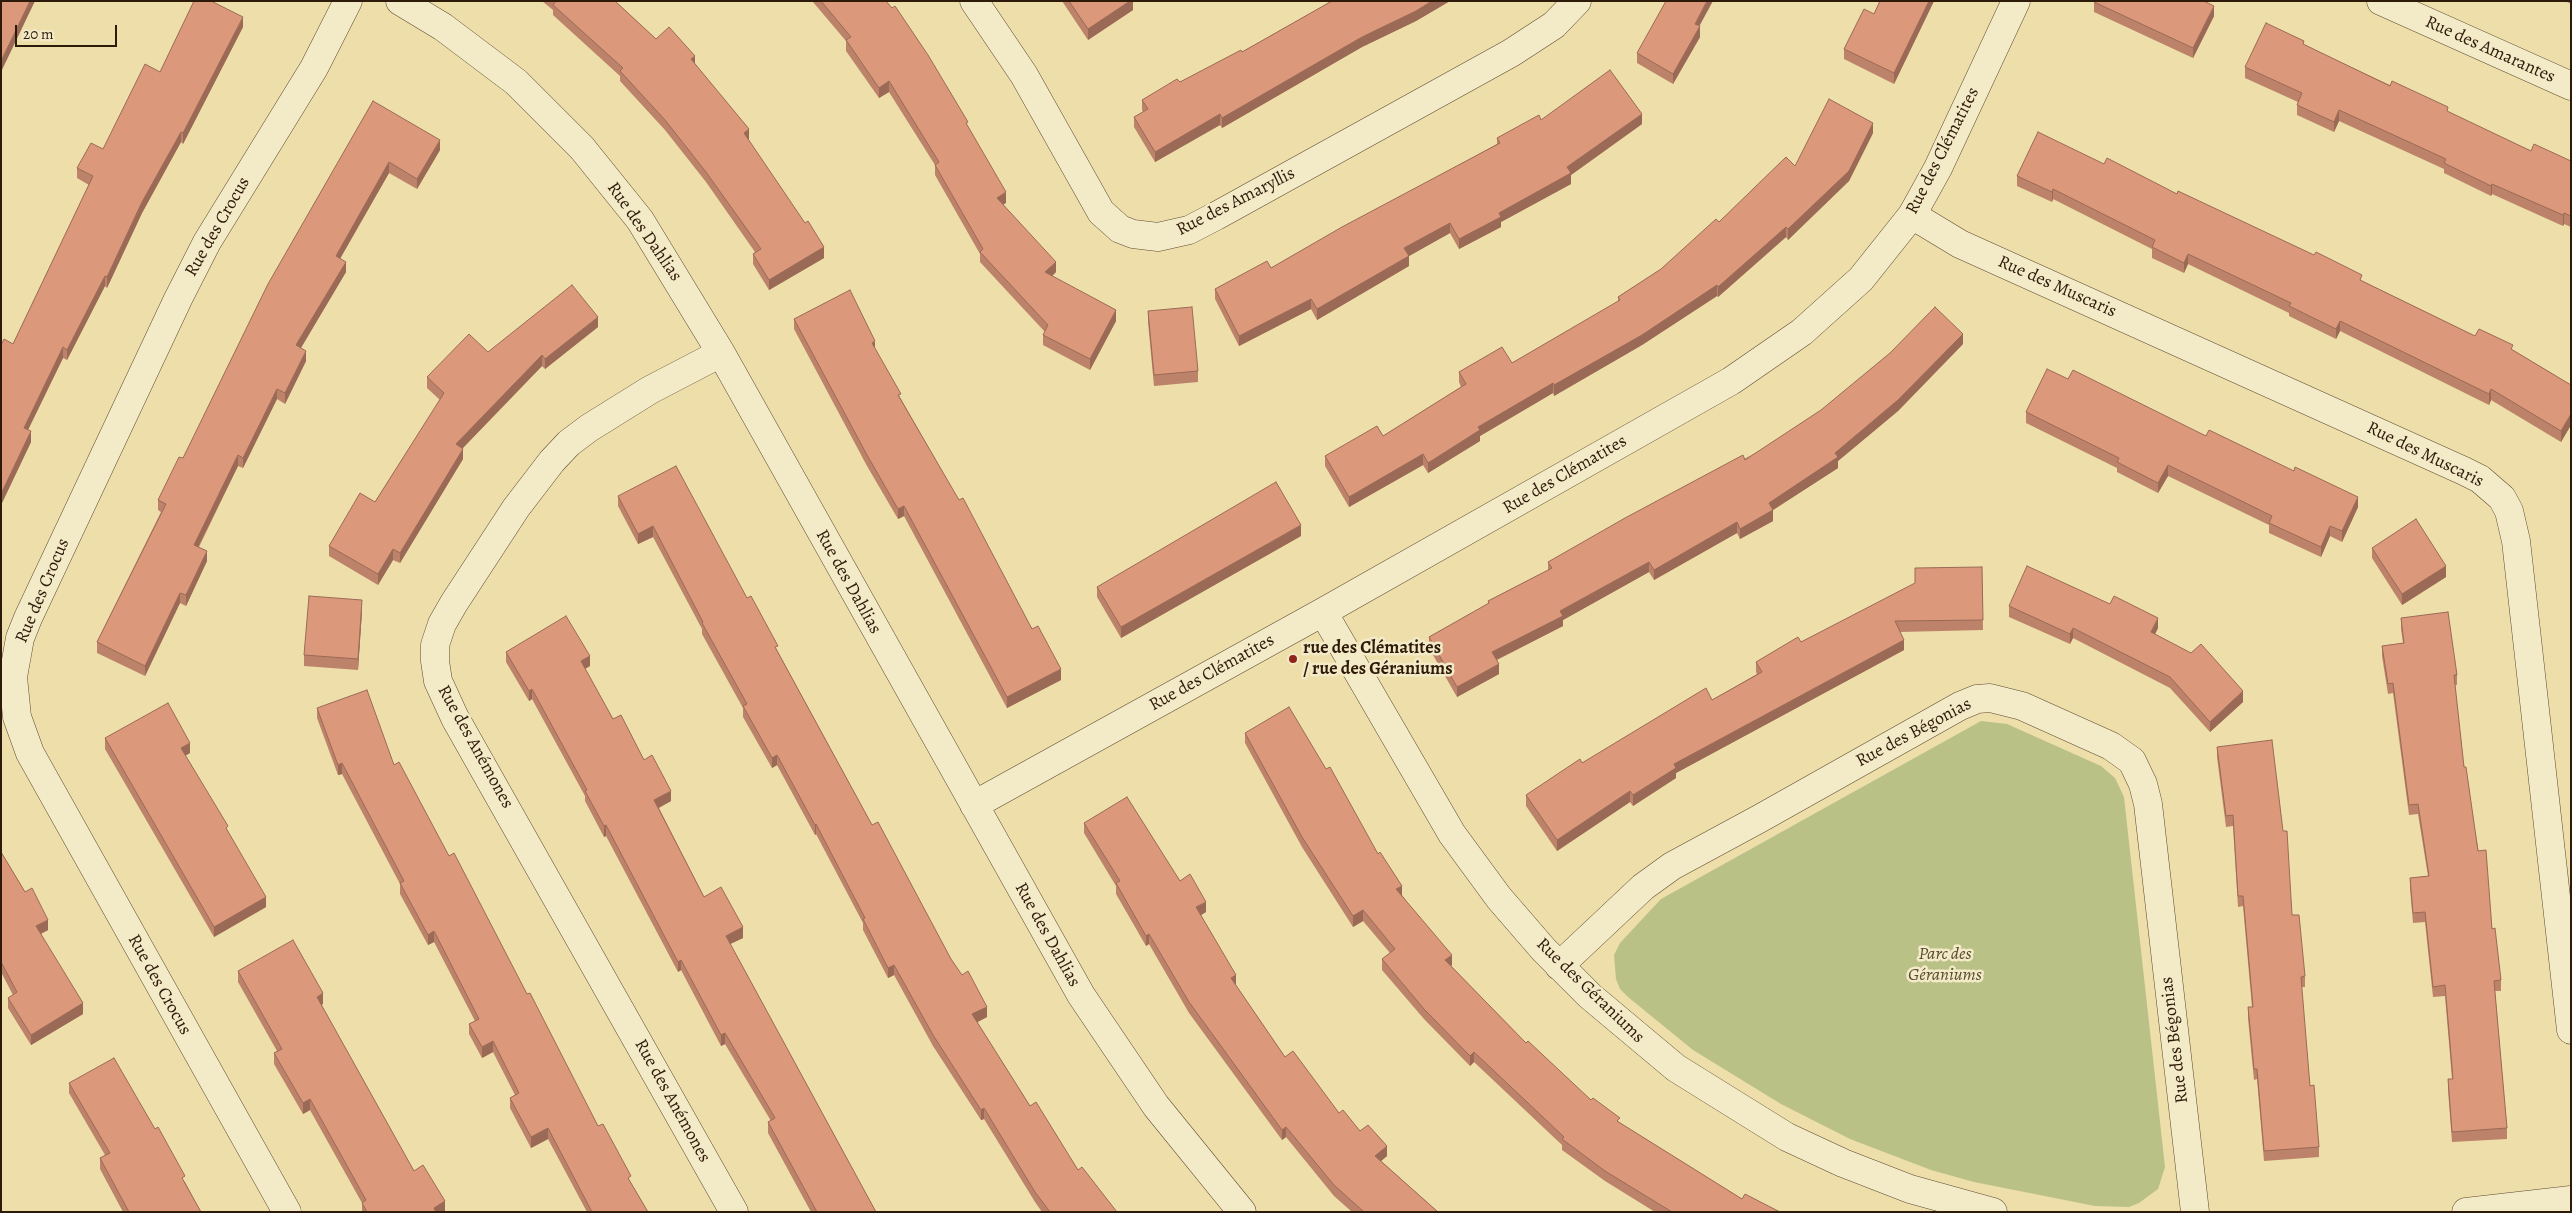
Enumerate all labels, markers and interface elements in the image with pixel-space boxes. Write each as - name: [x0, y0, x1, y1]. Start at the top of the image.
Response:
- street label: Rue des Amarantes: [2422, 12, 2558, 88]
- scale bar: [18, 15, 120, 47]
- text: 20 m: [23, 24, 54, 44]
- street label: Rue des Clématites: [1902, 84, 1984, 218]
- street label: Rue des Amaryllis: [1173, 163, 1299, 241]
- street label: Rue des Crocus: [181, 173, 255, 281]
- street label: Rue des Dahlias: [602, 178, 686, 286]
- street label: Rue des Muscaris: [1994, 251, 2120, 323]
- street label: Rue des Muscaris: [2363, 417, 2487, 493]
- street label: Rue des Clématites: [1499, 431, 1631, 519]
- street label: Rue des Dahlias: [810, 526, 886, 638]
- street label: Rue des Crocus: [11, 535, 75, 647]
- street label: Rue des Clématites: [1146, 630, 1278, 716]
- place label: rue des Clématites / rue des Géraniums: [1303, 638, 1453, 681]
- marker: rue des Clématites / rue des Géraniums: [1287, 653, 1299, 665]
- street label: Rue des Anémones: [432, 682, 518, 812]
- street label: Rue des Bégonias: [1853, 694, 1975, 772]
- street label: Rue des Dahlias: [1009, 879, 1085, 991]
- street label: Rue des Crocus: [123, 931, 195, 1039]
- street label: Rue des Géraniums: [1531, 934, 1649, 1048]
- park label: Parc des Géraniums: [1908, 944, 1982, 986]
- street label: Rue des Bégonias: [2157, 975, 2193, 1105]
- street label: Rue des Anémones: [629, 1036, 715, 1166]

